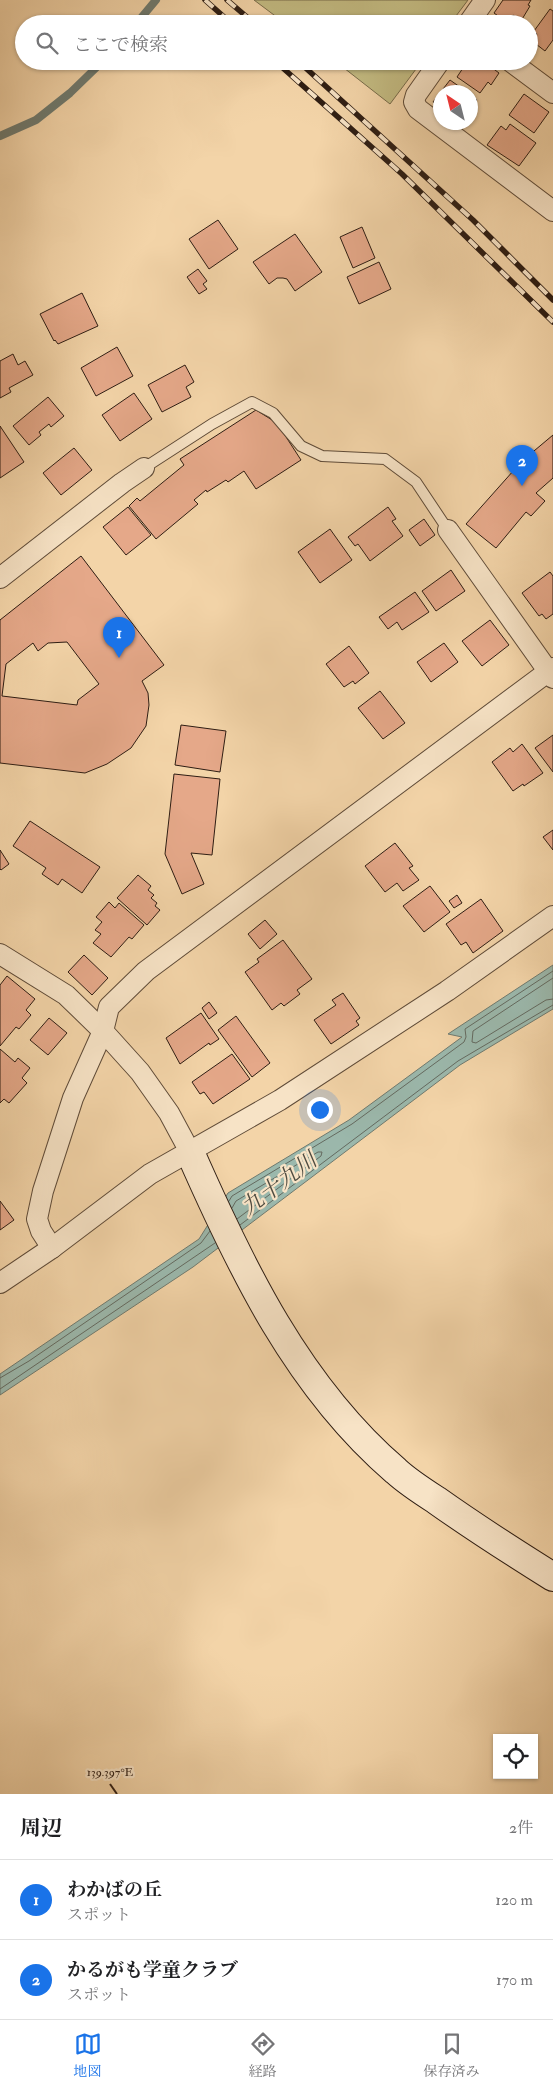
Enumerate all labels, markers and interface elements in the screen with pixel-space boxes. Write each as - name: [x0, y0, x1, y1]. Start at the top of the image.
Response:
- search box: [15, 15, 538, 70]
- icon: search: [33, 29, 61, 57]
- text: ここで検索: [73, 33, 168, 57]
- north arrow: [433, 85, 478, 130]
- pin: 2: [506, 445, 538, 486]
- pin: 1: [103, 617, 135, 658]
- your location: [307, 1097, 333, 1123]
- water label: 九十九川: [235, 1145, 324, 1222]
- map controls: [493, 1734, 538, 1779]
- button: locate: [493, 1734, 538, 1779]
- text: 139.397°E: [87, 1765, 134, 1780]
- text: 周辺: [20, 1815, 62, 1842]
- text: 2件: [509, 1818, 533, 1838]
- text: わかばの丘: [67, 1878, 162, 1902]
- text: 1: [33, 1890, 39, 1910]
- text: 120 m: [495, 1890, 533, 1910]
- text: スポット: [67, 1905, 131, 1925]
- text: かるがも学童クラブ: [67, 1958, 238, 1982]
- text: 2: [32, 1970, 40, 1990]
- text: 170 m: [496, 1970, 533, 1990]
- text: スポット: [67, 1985, 131, 2005]
- tab: 地図: [74, 2030, 102, 2080]
- tab: 経路: [249, 2030, 277, 2080]
- tab: 保存済み: [424, 2030, 480, 2080]

